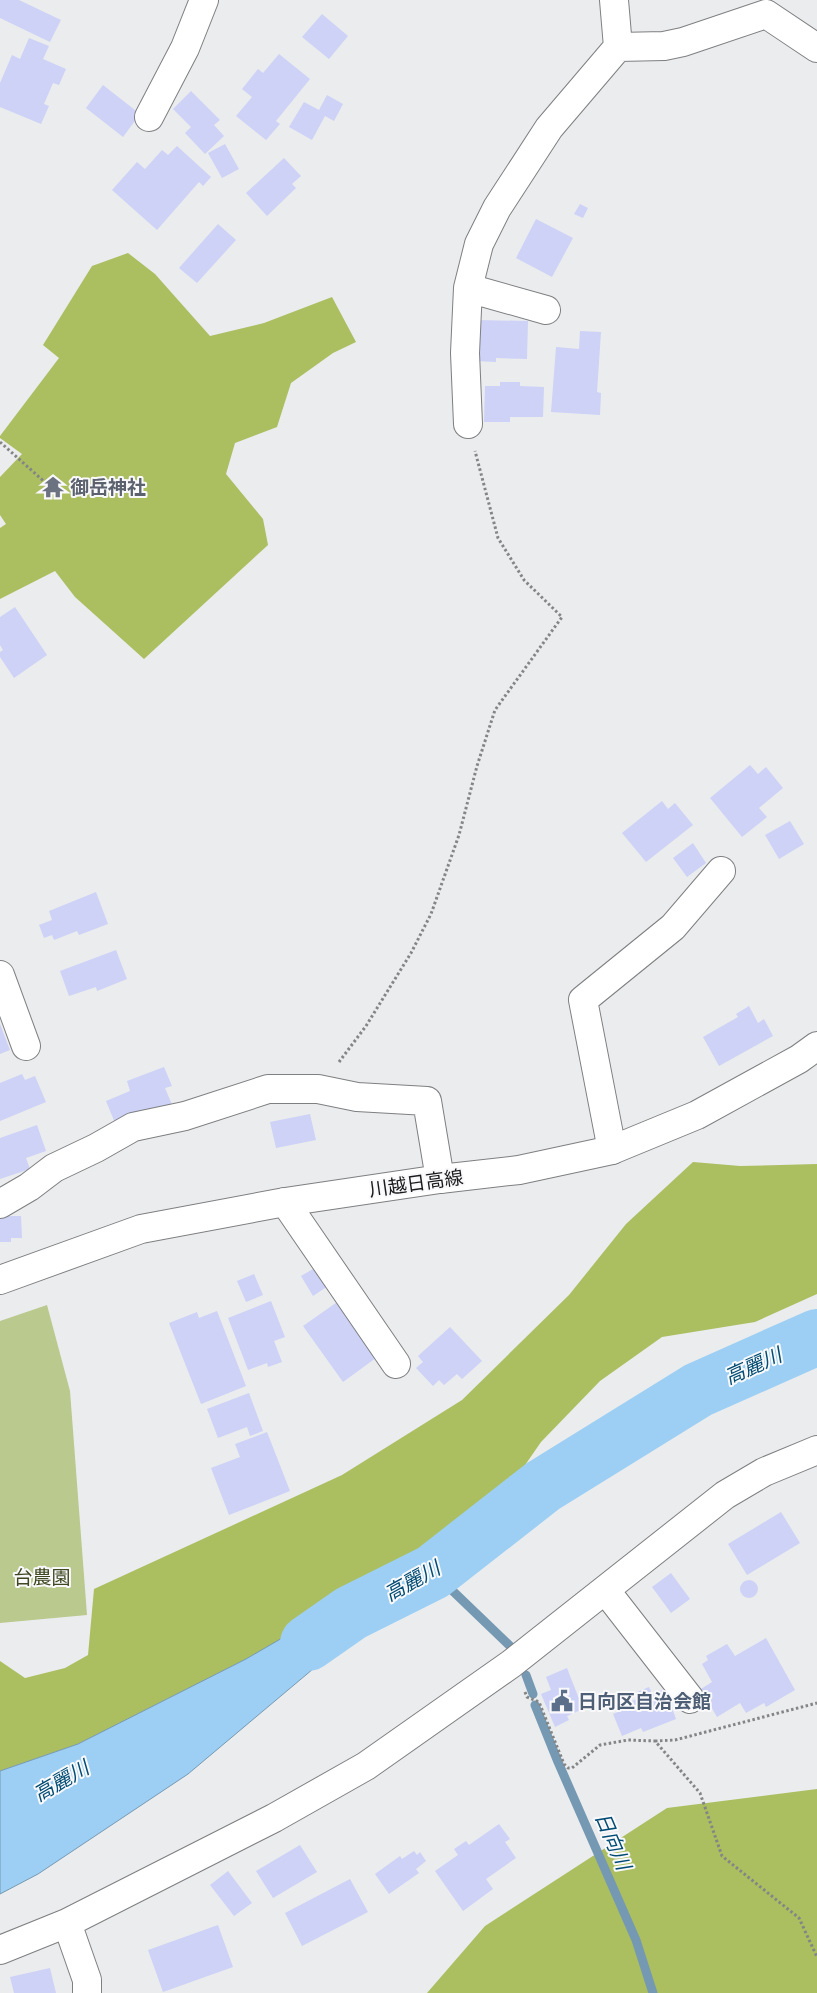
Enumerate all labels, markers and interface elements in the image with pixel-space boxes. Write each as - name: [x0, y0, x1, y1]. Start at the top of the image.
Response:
- temple icon: 御岳神社: [40, 474, 66, 500]
- place label: 御岳神社: [70, 475, 146, 499]
- street label: 川越日高線: [367, 1165, 465, 1201]
- water label: 高麗川: [720, 1341, 788, 1390]
- water label: 高麗川: [379, 1554, 446, 1607]
- park label: 台農園: [13, 1565, 71, 1589]
- public building icon: 日向区自治会館: [549, 1688, 575, 1714]
- place label: 日向区自治会館: [578, 1689, 711, 1713]
- water label: 高麗川: [29, 1754, 95, 1807]
- water label: 日向川: [589, 1808, 637, 1876]

